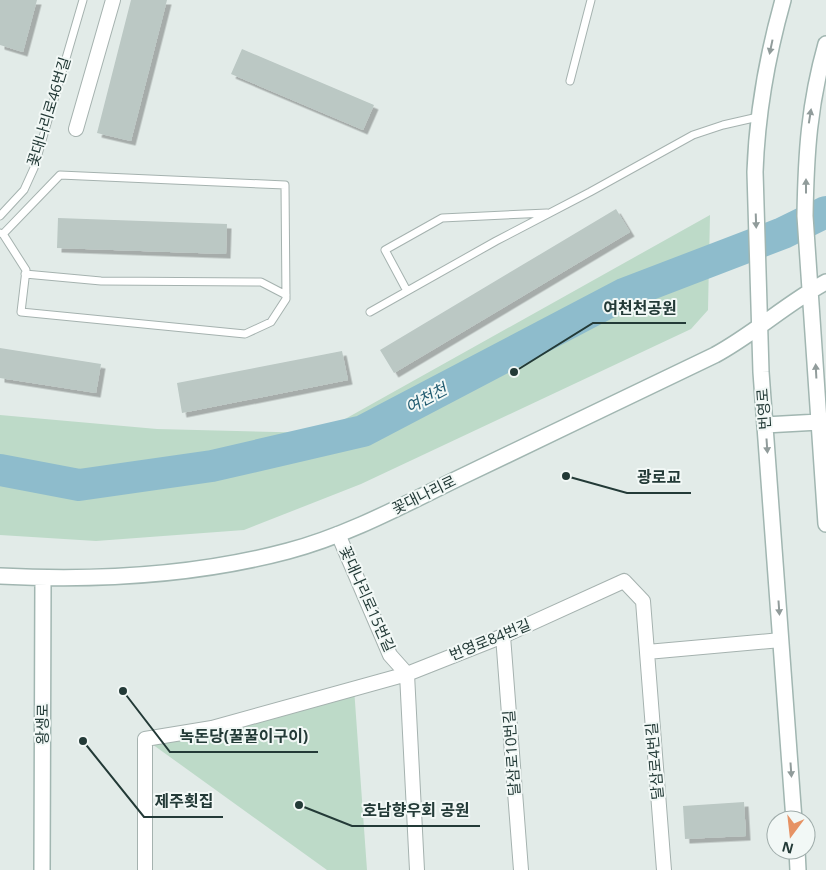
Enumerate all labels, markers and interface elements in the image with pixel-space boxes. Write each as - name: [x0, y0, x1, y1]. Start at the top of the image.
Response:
- one-way arrow: [766, 40, 774, 56]
- street label: 꽃대나리로46번길: [22, 54, 74, 169]
- one-way arrow: [807, 107, 815, 123]
- one-way arrow: [802, 178, 810, 194]
- one-way arrow: [752, 213, 760, 229]
- callout: 여천천공원: [593, 292, 686, 323]
- text: 여천천공원: [603, 297, 677, 319]
- one-way arrow: [812, 363, 820, 379]
- water label: 여천천: [401, 377, 453, 418]
- street label: 번영로: [752, 388, 774, 430]
- one-way arrow: [763, 438, 771, 454]
- callout: 광로교: [627, 462, 691, 493]
- text: 광로교: [637, 466, 681, 488]
- street label: 꽃대나리로: [388, 470, 459, 518]
- street label: 꽃대나리로15번길: [336, 543, 400, 655]
- one-way arrow: [775, 600, 783, 616]
- street label: 번영로84번길: [446, 614, 533, 664]
- street label: 왕생로: [32, 703, 52, 745]
- street label: 달삼로10번길: [498, 709, 524, 797]
- callout: 녹돈당(꿀꿀이구이): [170, 721, 318, 752]
- street label: 달삼로4번길: [641, 722, 667, 801]
- text: 녹돈당(꿀꿀이구이): [180, 725, 308, 747]
- one-way arrow: [787, 762, 795, 778]
- callout: 제주횟집: [144, 786, 223, 817]
- text: 제주횟집: [155, 790, 213, 812]
- callout: 호남향우회 공원: [352, 795, 480, 826]
- text: 호남향우회 공원: [362, 799, 470, 821]
- north arrow: [766, 810, 816, 860]
- text: N: [780, 837, 795, 859]

